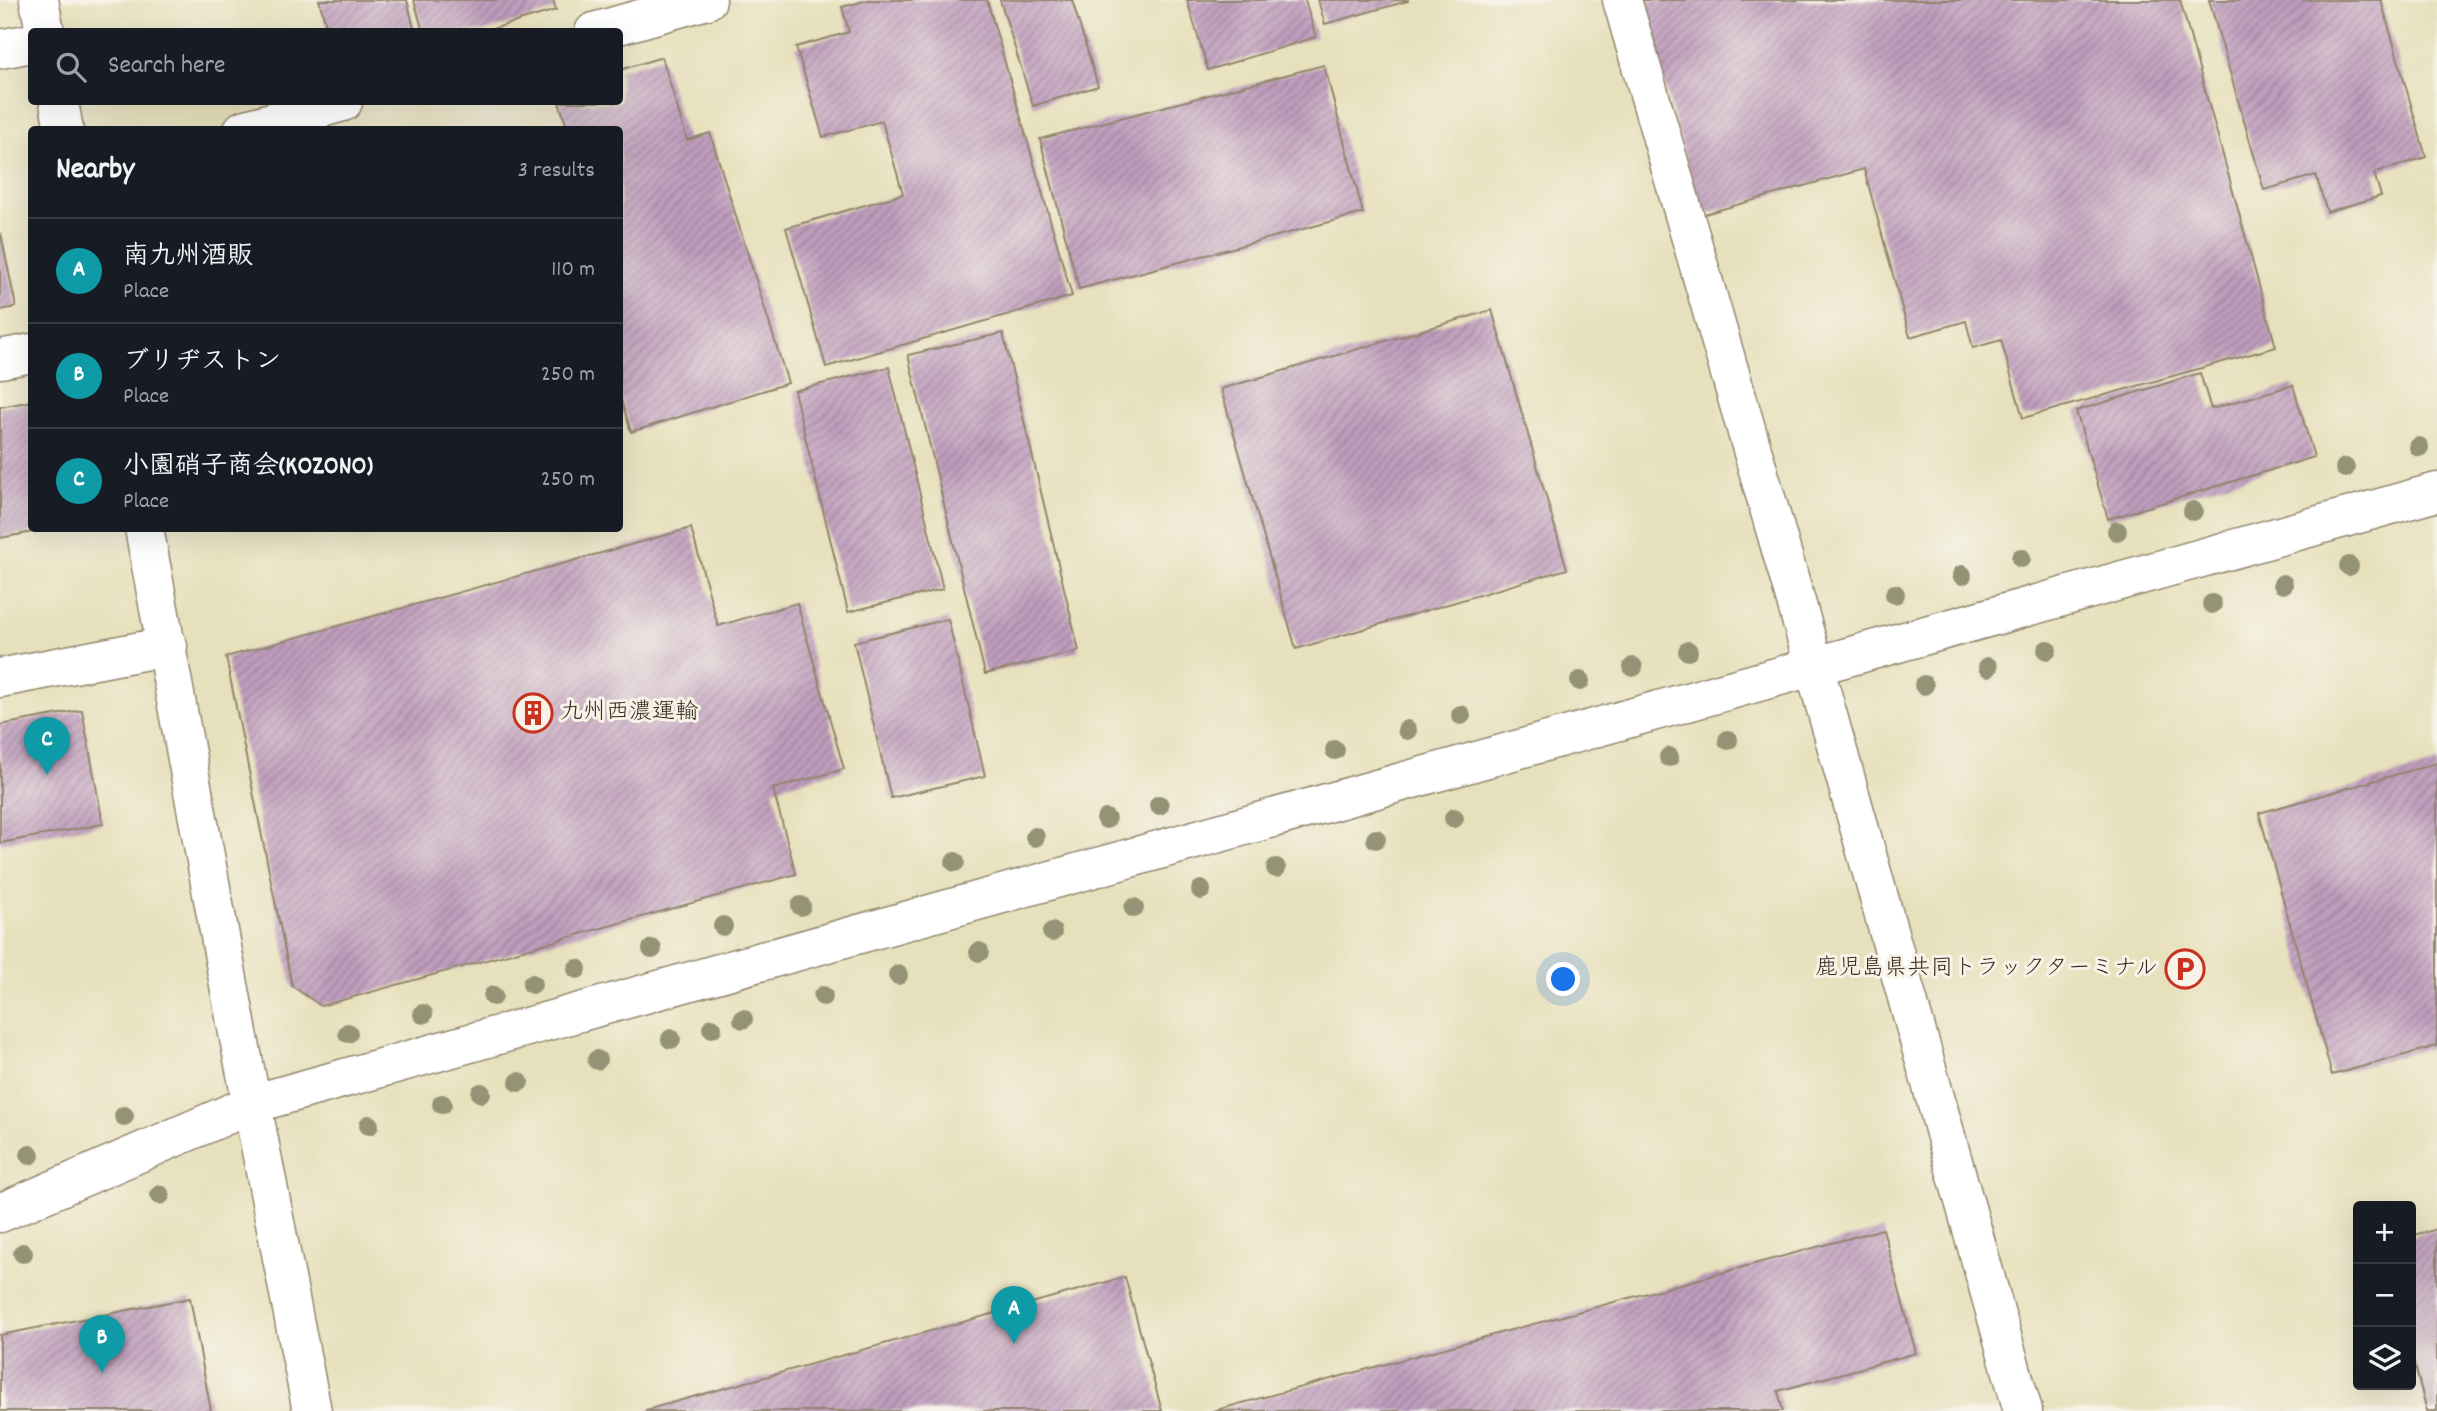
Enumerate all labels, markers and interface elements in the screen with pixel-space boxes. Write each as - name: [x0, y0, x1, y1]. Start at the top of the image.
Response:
- search box: [28, 28, 623, 105]
- icon: search: [52, 48, 90, 86]
- text: Search here: [108, 48, 226, 85]
- text: Nearby: [56, 150, 134, 193]
- text: 3 results: [518, 155, 595, 188]
- text: 南九州酒販: [123, 239, 253, 276]
- text: A: [73, 254, 85, 287]
- text: 110 m: [551, 254, 595, 287]
- text: Place: [123, 276, 169, 309]
- text: ブリヂストン: [123, 344, 281, 381]
- text: B: [74, 359, 84, 392]
- text: 250 m: [541, 359, 595, 392]
- text: Place: [123, 381, 169, 414]
- text: 小園硝子商会(KOZONO): [123, 449, 373, 486]
- text: C: [73, 464, 85, 497]
- text: 250 m: [541, 464, 595, 497]
- text: Place: [123, 486, 169, 519]
- building icon: 九州西濃運輸: [512, 692, 554, 734]
- place label: 九州西濃運輸: [560, 697, 698, 730]
- pin: C: [24, 717, 70, 775]
- parking icon: 鹿児島県共同トラックターミナル: [2164, 948, 2206, 990]
- place label: 鹿児島県共同トラックターミナル: [1815, 953, 2158, 986]
- your location: [1546, 962, 1580, 996]
- map controls: [2353, 1201, 2416, 1390]
- button: +: [2353, 1201, 2416, 1264]
- button: −: [2353, 1264, 2416, 1327]
- pin: A: [991, 1286, 1037, 1344]
- pin: B: [79, 1315, 125, 1373]
- button: layers: [2353, 1327, 2416, 1390]

